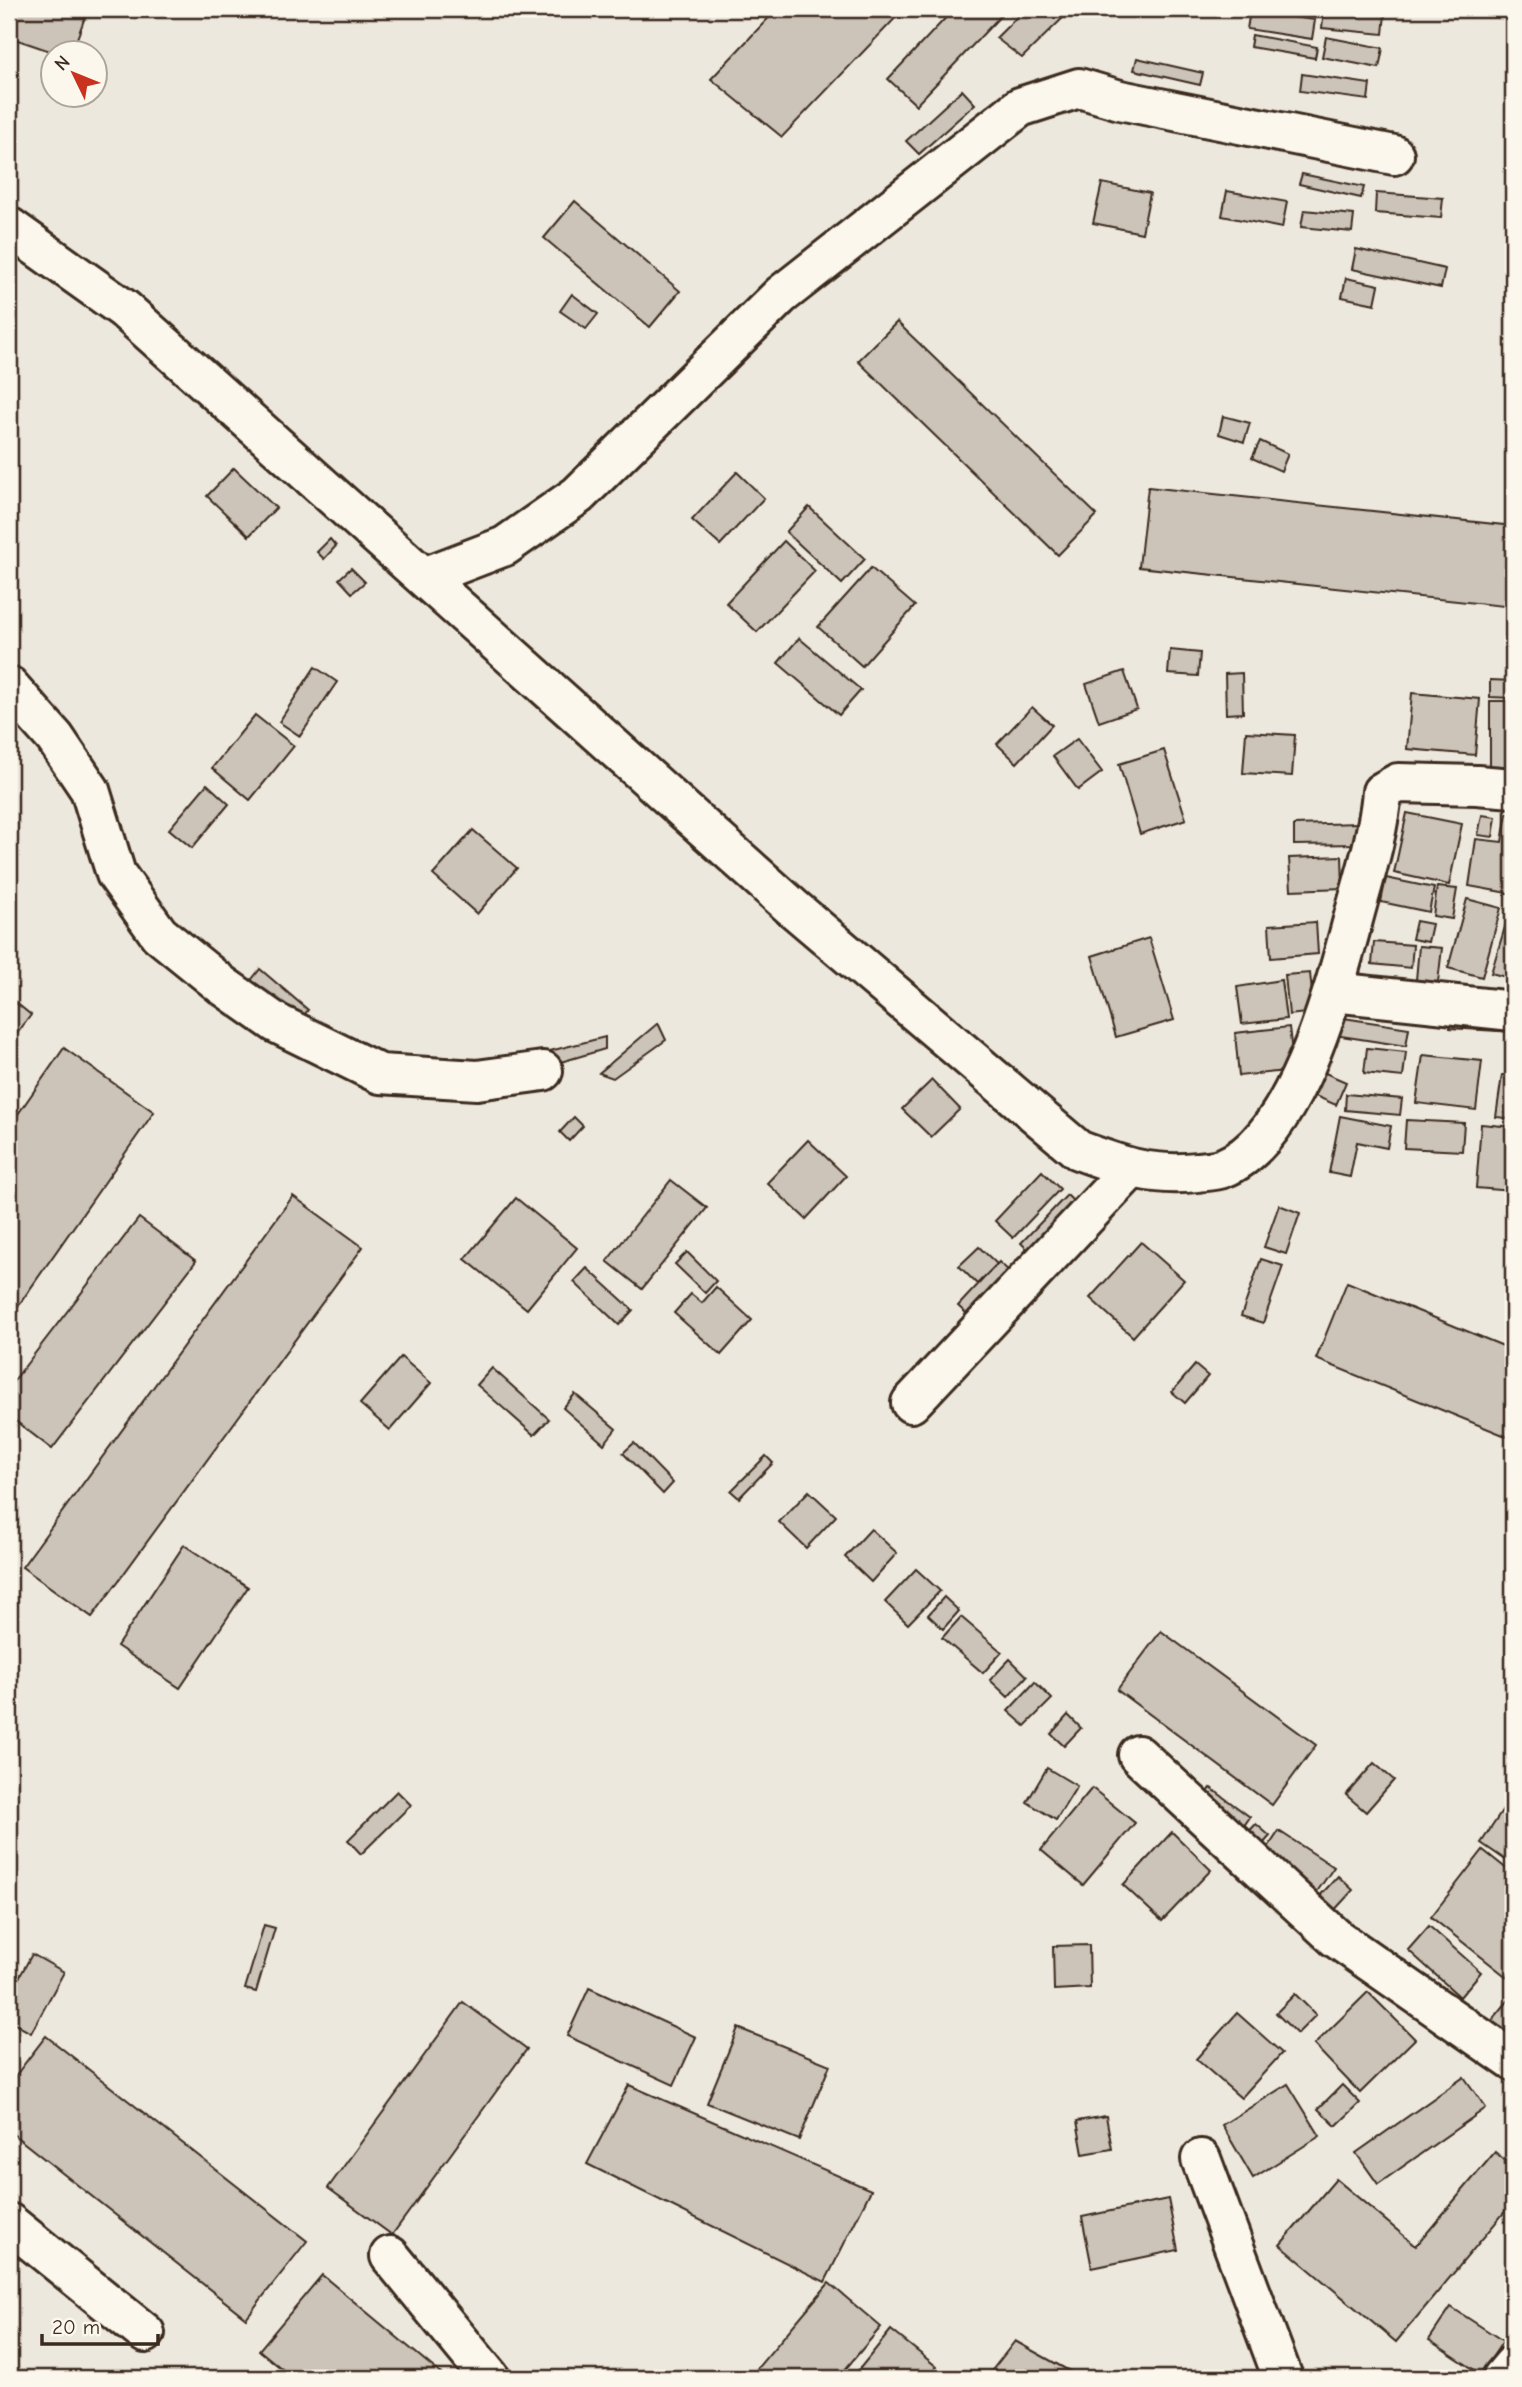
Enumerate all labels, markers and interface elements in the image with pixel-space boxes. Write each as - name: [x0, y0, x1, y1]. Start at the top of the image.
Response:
- north arrow: [38, 38, 108, 108]
- text: N: [50, 51, 75, 75]
- scale bar: [42, 2303, 158, 2347]
- text: 20 m: [52, 2315, 100, 2339]

